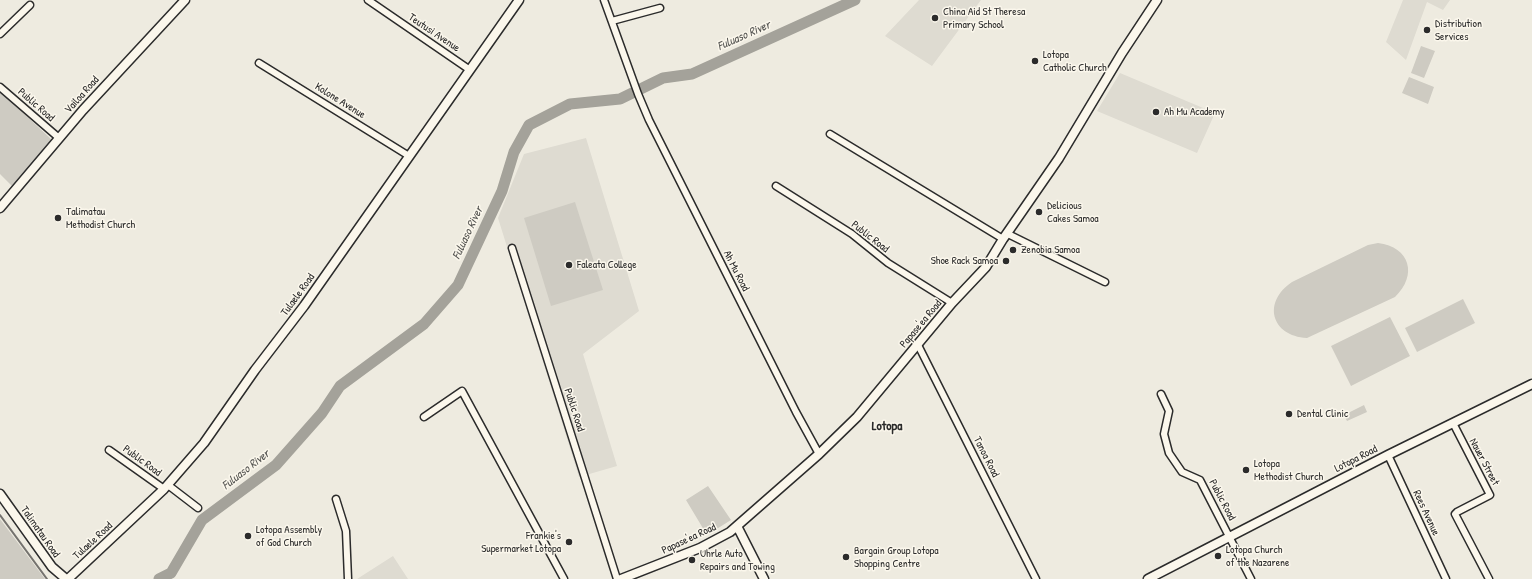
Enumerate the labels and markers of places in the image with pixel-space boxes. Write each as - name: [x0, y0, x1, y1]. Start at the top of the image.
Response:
- place label: China Aid St Theresa Primary School: [943, 5, 1025, 31]
- marker: China Aid St Theresa Primary School: [930, 13, 940, 23]
- place label: Distribution Services: [1435, 17, 1482, 43]
- marker: Distribution Services: [1422, 25, 1432, 35]
- place label: Lotopa Catholic Church: [1043, 48, 1107, 74]
- marker: Lotopa Catholic Church: [1030, 56, 1040, 66]
- place label: Ah Mu Academy: [1164, 105, 1225, 119]
- marker: Ah Mu Academy: [1151, 107, 1161, 117]
- place label: Delicious Cakes Samoa: [1047, 199, 1099, 225]
- place label: Talimatau Methodist Church: [66, 205, 135, 231]
- marker: Delicious Cakes Samoa: [1034, 207, 1044, 217]
- marker: Talimatau Methodist Church: [53, 213, 63, 223]
- place label: Zenobia Samoa: [1021, 243, 1080, 257]
- marker: Zenobia Samoa: [1008, 245, 1018, 255]
- place label: Shoe Rack Samoa: [931, 254, 998, 268]
- marker: Shoe Rack Samoa: [1001, 256, 1011, 266]
- place label: Faleata College: [577, 258, 637, 272]
- marker: Faleata College: [564, 260, 574, 270]
- place label: Dental Clinic: [1297, 407, 1348, 421]
- marker: Dental Clinic: [1284, 409, 1294, 419]
- place label: Lotopa Methodist Church: [1254, 457, 1323, 483]
- marker: Lotopa Methodist Church: [1241, 465, 1251, 475]
- place label: Lotopa Assembly of God Church: [256, 523, 322, 549]
- place label: Frankie's Supermarket Lotopa: [481, 529, 561, 555]
- marker: Lotopa Assembly of God Church: [243, 531, 253, 541]
- marker: Frankie's Supermarket Lotopa: [564, 537, 574, 547]
- place label: Lotopa Church of the Nazarene: [1226, 543, 1289, 569]
- place label: Bargain Group Lotopa Shopping Centre: [854, 544, 939, 570]
- place label: Uhrle Auto Repairs and Towing: [700, 547, 775, 573]
- marker: Lotopa Church of the Nazarene: [1213, 551, 1223, 561]
- marker: Bargain Group Lotopa Shopping Centre: [841, 552, 851, 562]
- marker: Uhrle Auto Repairs and Towing: [687, 555, 697, 565]

